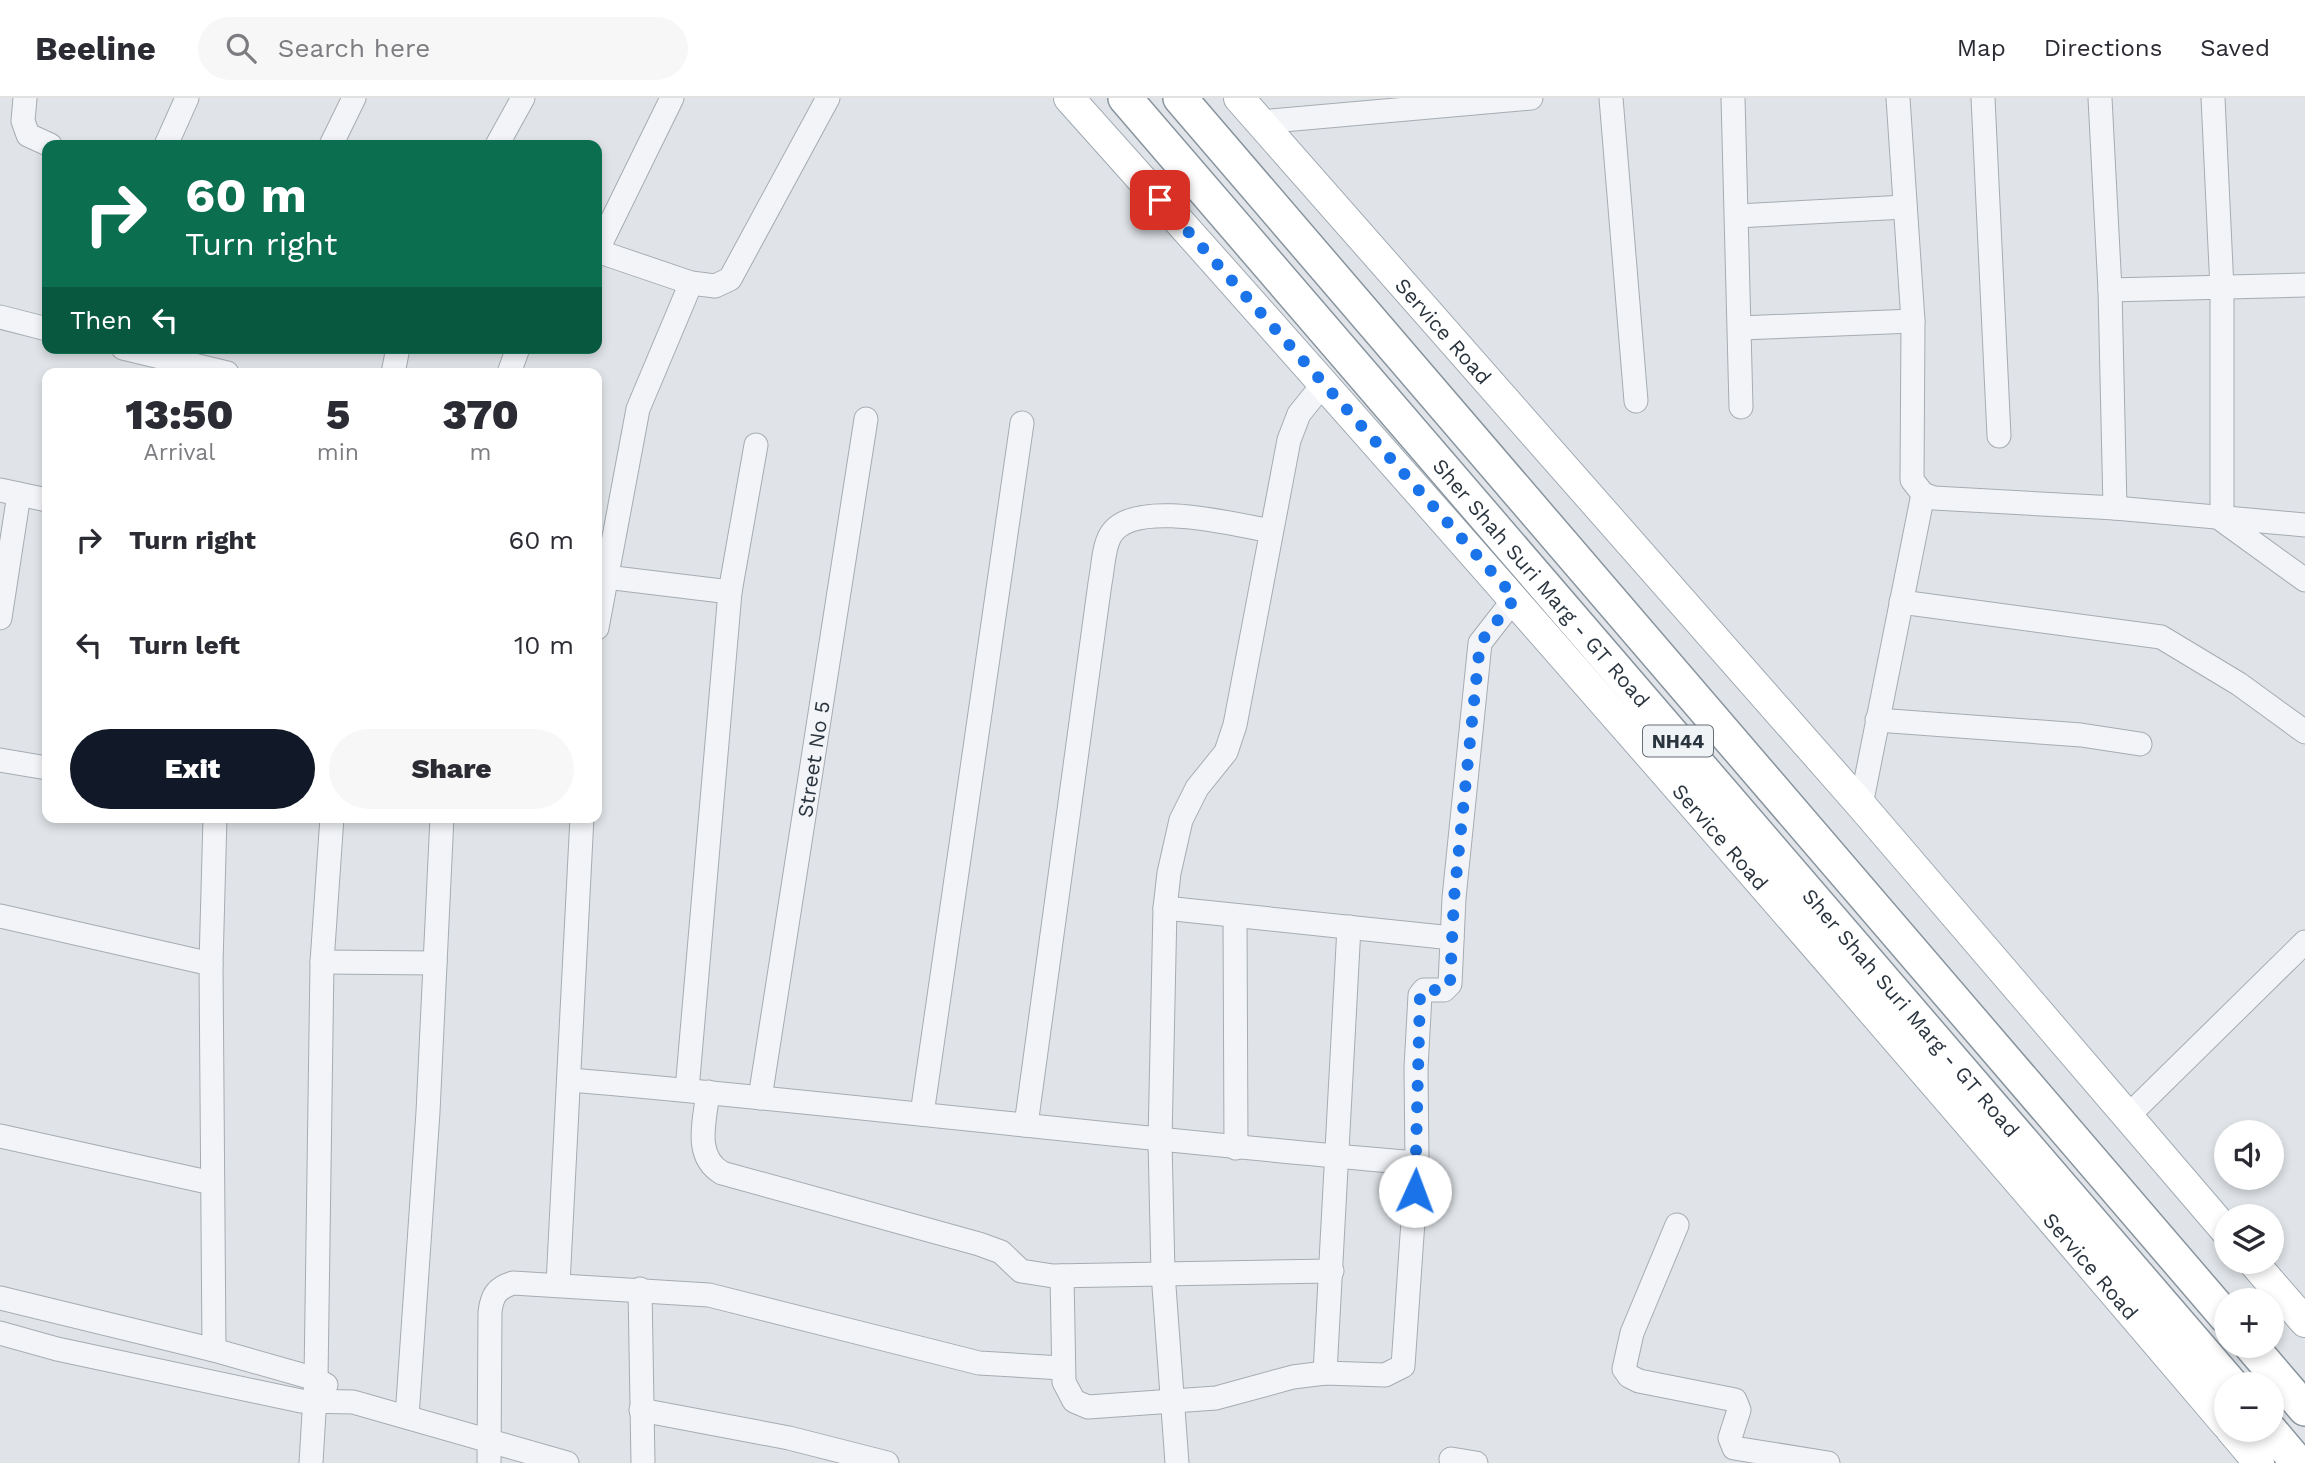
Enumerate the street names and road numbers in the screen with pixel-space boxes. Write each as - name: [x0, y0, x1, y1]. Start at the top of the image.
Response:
- street label: Service Road: [1390, 273, 1497, 389]
- street label: Sher Shah Suri Marg - GT Road: [1428, 453, 1655, 712]
- street label: Street No 5: [791, 699, 834, 819]
- road number: NH44: [1643, 726, 1713, 756]
- street label: Service Road: [1668, 778, 1774, 895]
- street label: Sher Shah Suri Marg - GT Road: [1798, 883, 2025, 1142]
- street label: Service Road: [2038, 1207, 2144, 1325]

